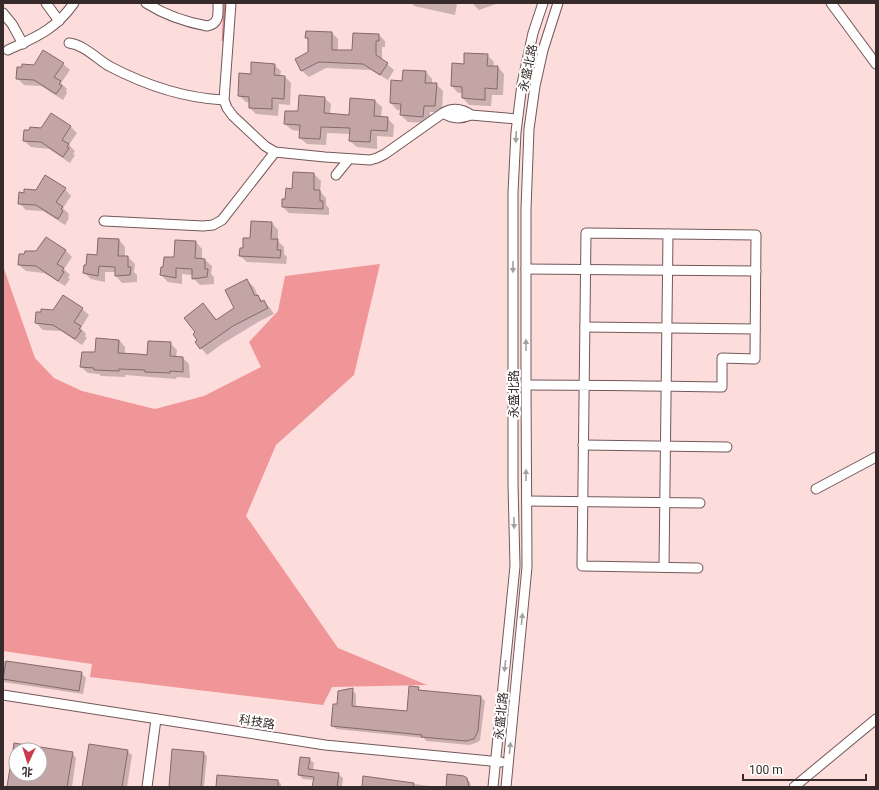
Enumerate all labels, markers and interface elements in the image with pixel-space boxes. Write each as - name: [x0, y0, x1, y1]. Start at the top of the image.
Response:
- street label: 永盛北路: [516, 43, 540, 93]
- one-way arrow: [512, 131, 519, 143]
- one-way arrow: [510, 261, 516, 274]
- one-way arrow: [523, 338, 529, 351]
- street label: 永盛北路: [507, 370, 521, 418]
- one-way arrow: [523, 469, 530, 481]
- one-way arrow: [511, 517, 517, 530]
- one-way arrow: [519, 613, 526, 625]
- one-way arrow: [502, 660, 508, 672]
- street label: 永盛北路: [492, 691, 510, 741]
- street label: 科技路: [238, 712, 276, 732]
- north arrow: [8, 742, 48, 782]
- one-way arrow: [506, 742, 513, 754]
- scale bar: [743, 756, 866, 782]
- text: 100 m: [749, 763, 783, 777]
- text: 北: [21, 765, 33, 778]

